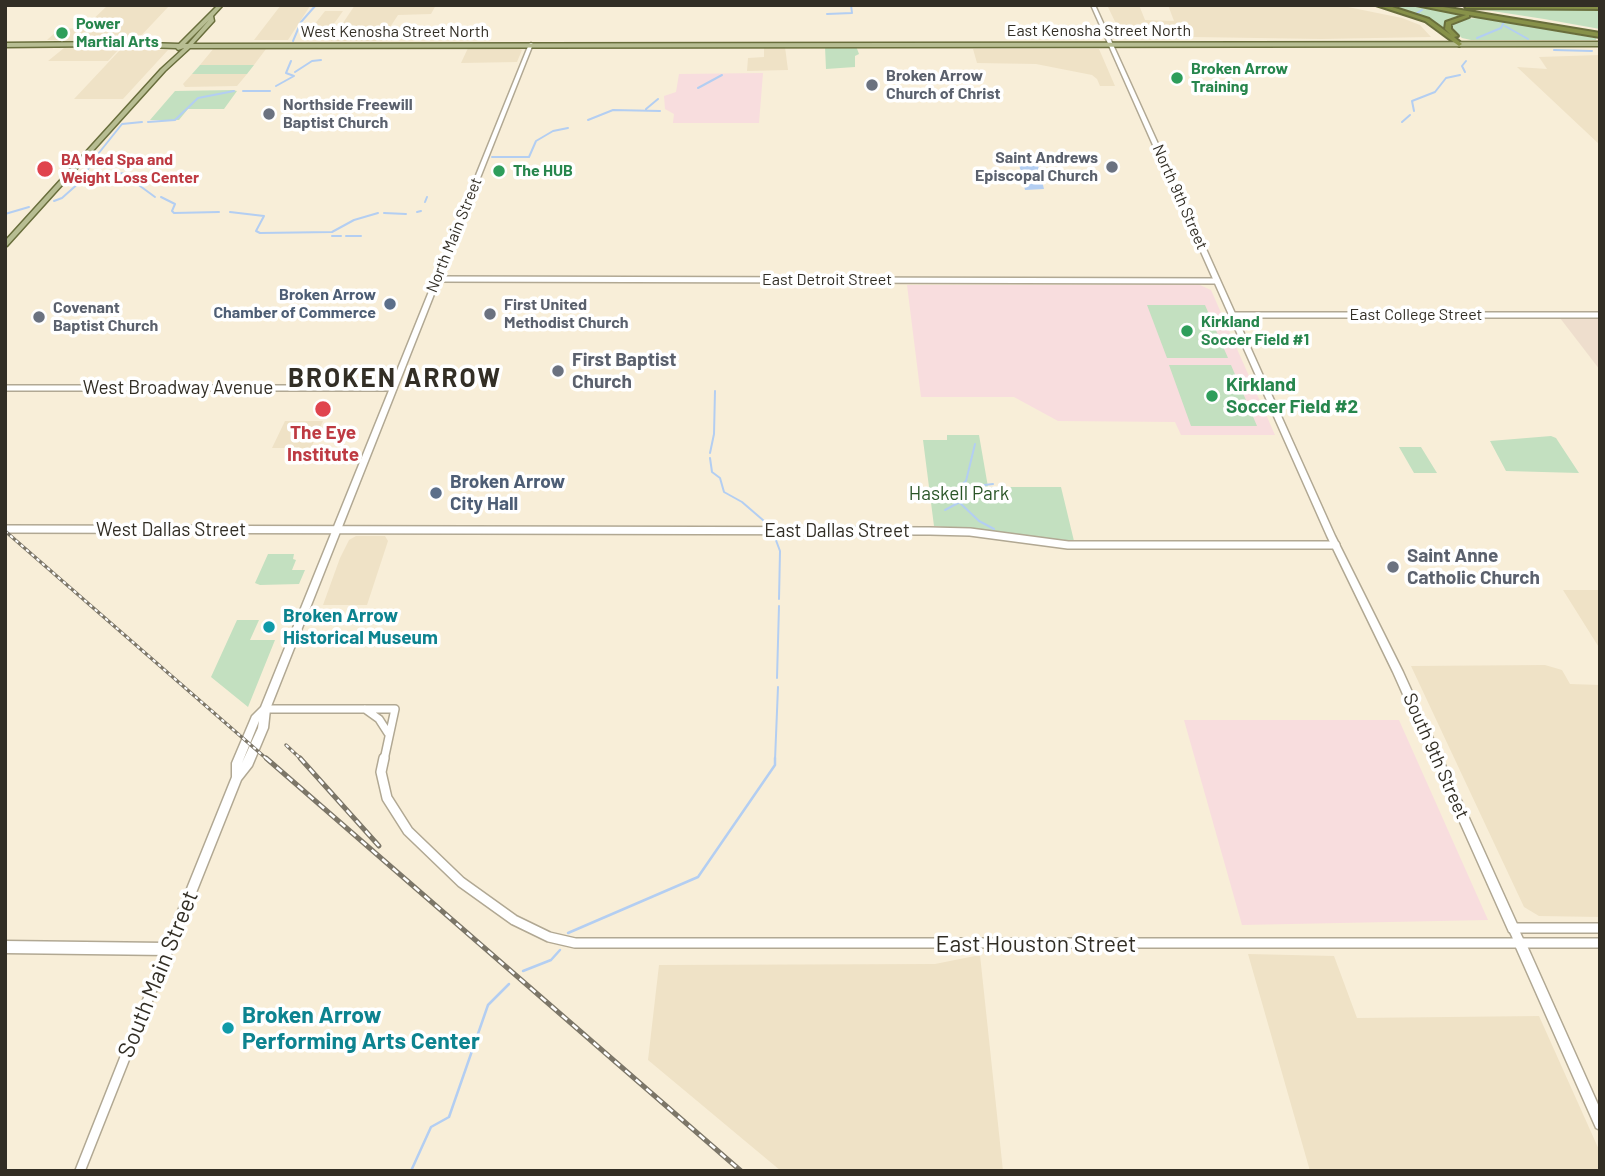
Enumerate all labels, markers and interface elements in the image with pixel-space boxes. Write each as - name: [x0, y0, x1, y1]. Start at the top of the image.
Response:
- place label: Power Martial Arts: [76, 14, 159, 52]
- street label: East Kenosha Street North: [1007, 21, 1191, 41]
- street label: West Kenosha Street North: [301, 22, 489, 42]
- marker: Power Martial Arts: [54, 25, 70, 41]
- place label: Broken Arrow Training: [1191, 59, 1288, 97]
- place label: Broken Arrow Church of Christ: [886, 66, 1001, 104]
- marker: Broken Arrow Training: [1169, 70, 1185, 86]
- marker: Broken Arrow Church of Christ: [864, 77, 880, 93]
- place label: Northside Freewill Baptist Church: [283, 95, 413, 133]
- marker: Northside Freewill Baptist Church: [261, 106, 277, 122]
- street label: North 9th Street: [1148, 142, 1212, 252]
- place label: Saint Andrews Episcopal Church: [975, 148, 1098, 186]
- place label: BA Med Spa and Weight Loss Center: [61, 150, 199, 188]
- marker: BA Med Spa and Weight Loss Center: [35, 159, 55, 179]
- marker: Saint Andrews Episcopal Church: [1104, 159, 1120, 175]
- place label: The HUB: [513, 161, 573, 181]
- marker: The HUB: [491, 163, 507, 179]
- street label: North Main Street: [422, 175, 486, 295]
- street label: East Detroit Street: [762, 270, 892, 290]
- place label: Broken Arrow Chamber of Commerce: [213, 285, 376, 323]
- place label: First United Methodist Church: [504, 295, 629, 333]
- marker: Broken Arrow Chamber of Commerce: [382, 296, 398, 312]
- place label: Covenant Baptist Church: [53, 298, 158, 336]
- street label: East College Street: [1350, 305, 1482, 325]
- marker: First United Methodist Church: [482, 306, 498, 322]
- marker: Covenant Baptist Church: [31, 309, 47, 325]
- place label: Kirkland Soccer Field #1: [1201, 312, 1309, 350]
- marker: Kirkland Soccer Field #1: [1179, 323, 1195, 339]
- place label: First Baptist Church: [572, 349, 676, 393]
- district label: BROKEN ARROW: [289, 362, 501, 394]
- marker: First Baptist Church: [550, 363, 566, 379]
- place label: Kirkland Soccer Field #2: [1226, 374, 1358, 418]
- street label: West Broadway Avenue: [83, 377, 273, 399]
- marker: Kirkland Soccer Field #2: [1204, 388, 1220, 404]
- marker: The Eye Institute: [313, 399, 333, 419]
- place label: The Eye Institute: [287, 422, 359, 466]
- place label: Broken Arrow City Hall: [450, 471, 565, 515]
- park label: Haskell Park: [909, 483, 1009, 505]
- marker: Broken Arrow City Hall: [428, 485, 444, 501]
- street label: West Dallas Street: [96, 519, 246, 541]
- street label: East Dallas Street: [764, 520, 910, 542]
- place label: Saint Anne Catholic Church: [1407, 545, 1540, 589]
- marker: Saint Anne Catholic Church: [1385, 559, 1401, 575]
- place label: Broken Arrow Historical Museum: [283, 605, 438, 649]
- marker: Broken Arrow Historical Museum: [261, 619, 277, 635]
- street label: South 9th Street: [1398, 690, 1474, 822]
- street label: South Main Street: [112, 887, 204, 1061]
- street label: East Houston Street: [936, 930, 1136, 958]
- place label: Broken Arrow Performing Arts Center: [242, 1001, 480, 1055]
- marker: Broken Arrow Performing Arts Center: [220, 1020, 236, 1036]

